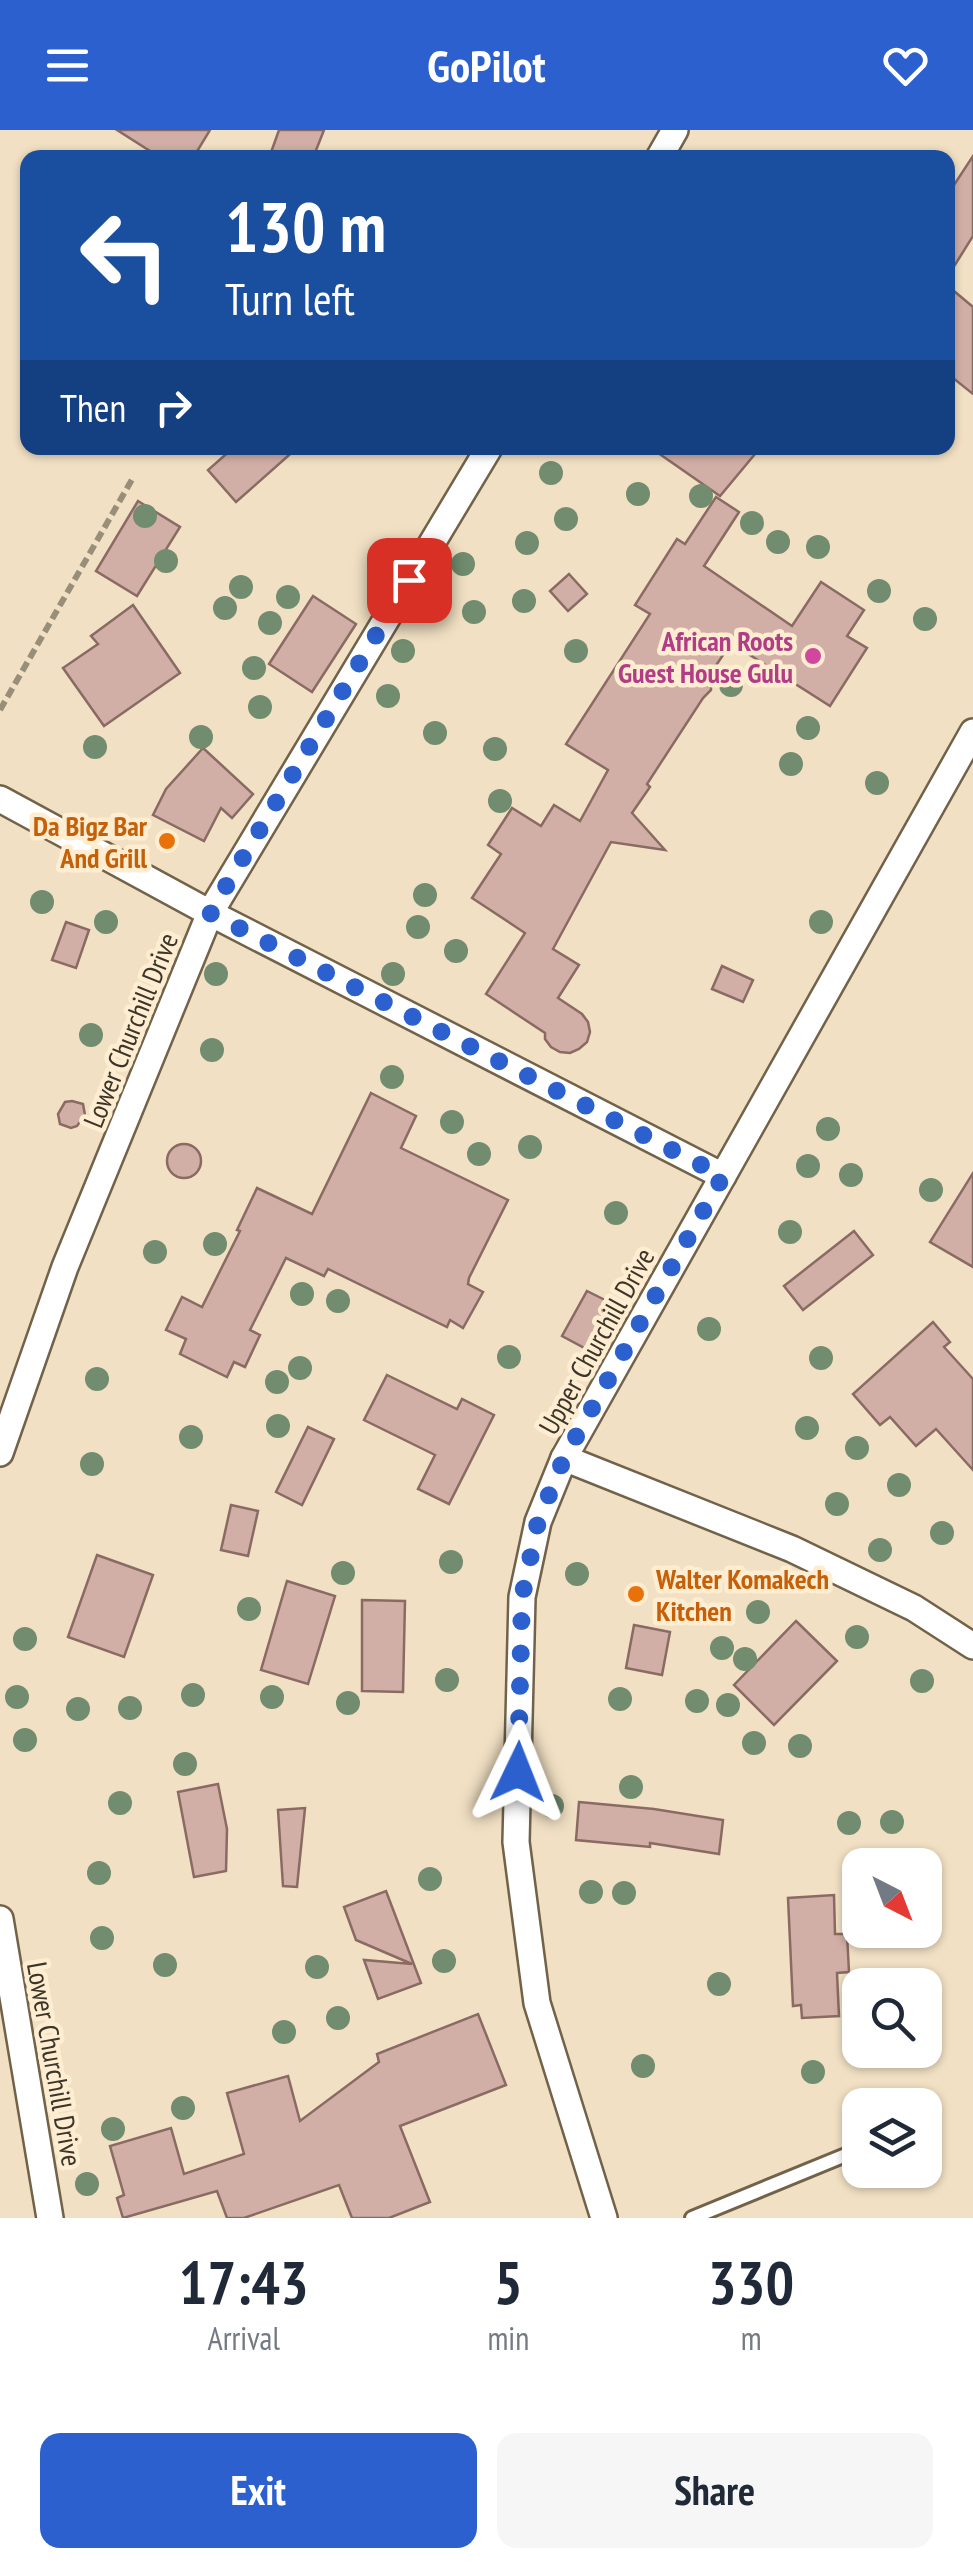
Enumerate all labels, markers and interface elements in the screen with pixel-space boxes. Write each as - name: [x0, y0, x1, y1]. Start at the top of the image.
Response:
- text: GoPilot: [427, 36, 546, 94]
- icon: menu: [40, 38, 95, 93]
- icon: heart: [878, 38, 933, 93]
- text: 130 m: [225, 181, 386, 271]
- icon: left: [60, 190, 190, 320]
- text: Turn left: [225, 269, 355, 327]
- icon: right: [146, 380, 201, 435]
- text: Then: [60, 383, 126, 432]
- pin: [367, 538, 452, 623]
- icon: arrive: [382, 553, 437, 608]
- place label: African Roots Guest House Gulu: [618, 622, 793, 691]
- marker: African Roots Guest House Gulu: [802, 645, 824, 667]
- place label: Da Bigz Bar And Grill: [33, 807, 148, 876]
- marker: Da Bigz Bar And Grill: [156, 830, 178, 852]
- street label: Lower Churchill Drive: [74, 927, 186, 1133]
- street label: Upper Churchill Drive: [530, 1241, 662, 1441]
- place label: Walter Komakech Kitchen: [655, 1560, 829, 1629]
- marker: Walter Komakech Kitchen: [625, 1583, 647, 1605]
- position arrow: [466, 1720, 570, 1824]
- north arrow: [842, 1848, 942, 1948]
- map controls: [842, 1848, 942, 2188]
- street label: Lower Churchill Drive: [19, 1959, 91, 2169]
- button: search: [842, 1968, 942, 2068]
- button: layers: [842, 2088, 942, 2188]
- text: 17:43: [179, 2243, 309, 2321]
- text: 5: [494, 2243, 523, 2321]
- text: 330: [708, 2243, 794, 2321]
- text: Arrival: [208, 2317, 280, 2359]
- text: min: [487, 2317, 529, 2359]
- text: m: [741, 2317, 762, 2359]
- button: Exit: [40, 2433, 477, 2548]
- button: Share: [497, 2433, 933, 2548]

